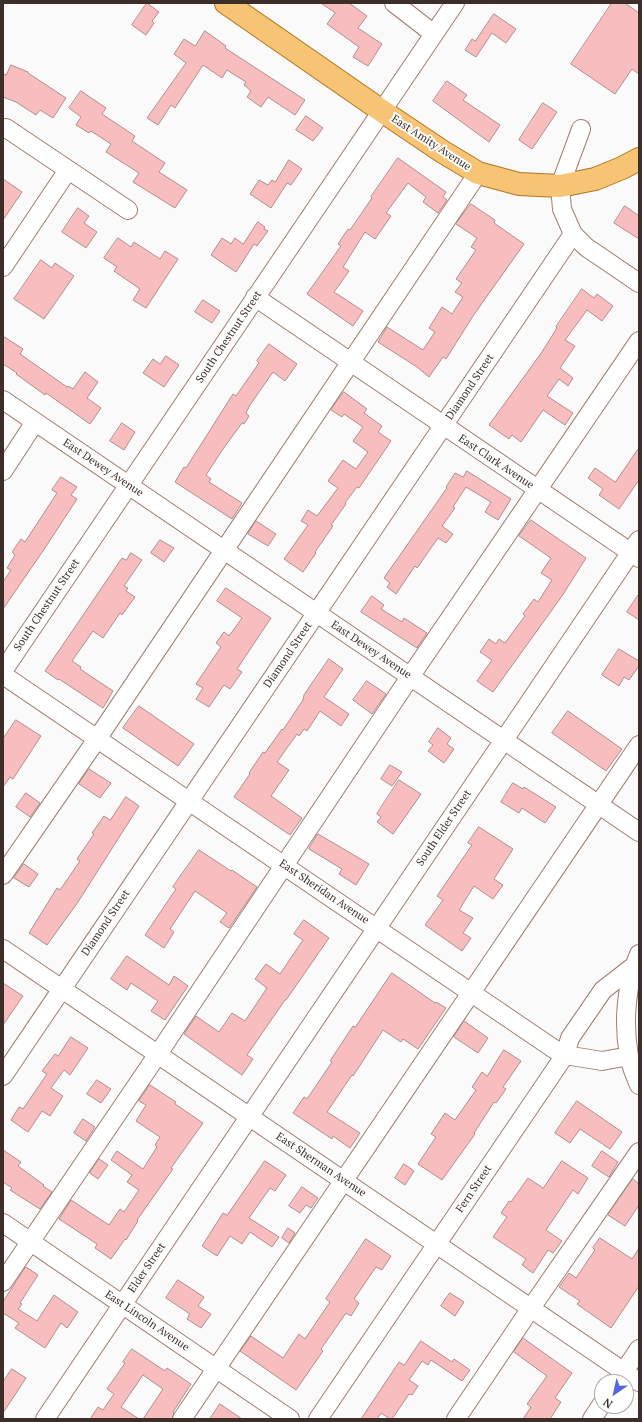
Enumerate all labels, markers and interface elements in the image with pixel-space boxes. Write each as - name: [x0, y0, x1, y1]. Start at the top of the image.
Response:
- street label: East Amity Avenue: [389, 112, 473, 174]
- street label: South Chestnut Street: [193, 288, 265, 386]
- street label: Diamond Street: [443, 351, 497, 423]
- street label: East Clark Avenue: [456, 432, 536, 492]
- street label: East Dewey Avenue: [60, 436, 146, 500]
- street label: South Chestnut Street: [11, 556, 83, 654]
- street label: East Dewey Avenue: [328, 618, 414, 682]
- street label: Diamond Street: [261, 619, 315, 691]
- street label: South Elder Street: [414, 787, 474, 869]
- street label: East Sheridan Avenue: [276, 857, 372, 927]
- street label: Diamond Street: [79, 887, 133, 959]
- street label: East Sherman Avenue: [273, 1130, 369, 1200]
- street label: Fern Street: [453, 1163, 495, 1215]
- street label: Elder Street: [125, 1240, 169, 1296]
- street label: East Lincoln Avenue: [102, 1288, 192, 1354]
- north arrow: [594, 1374, 634, 1414]
- text: N: [600, 1395, 615, 1411]

